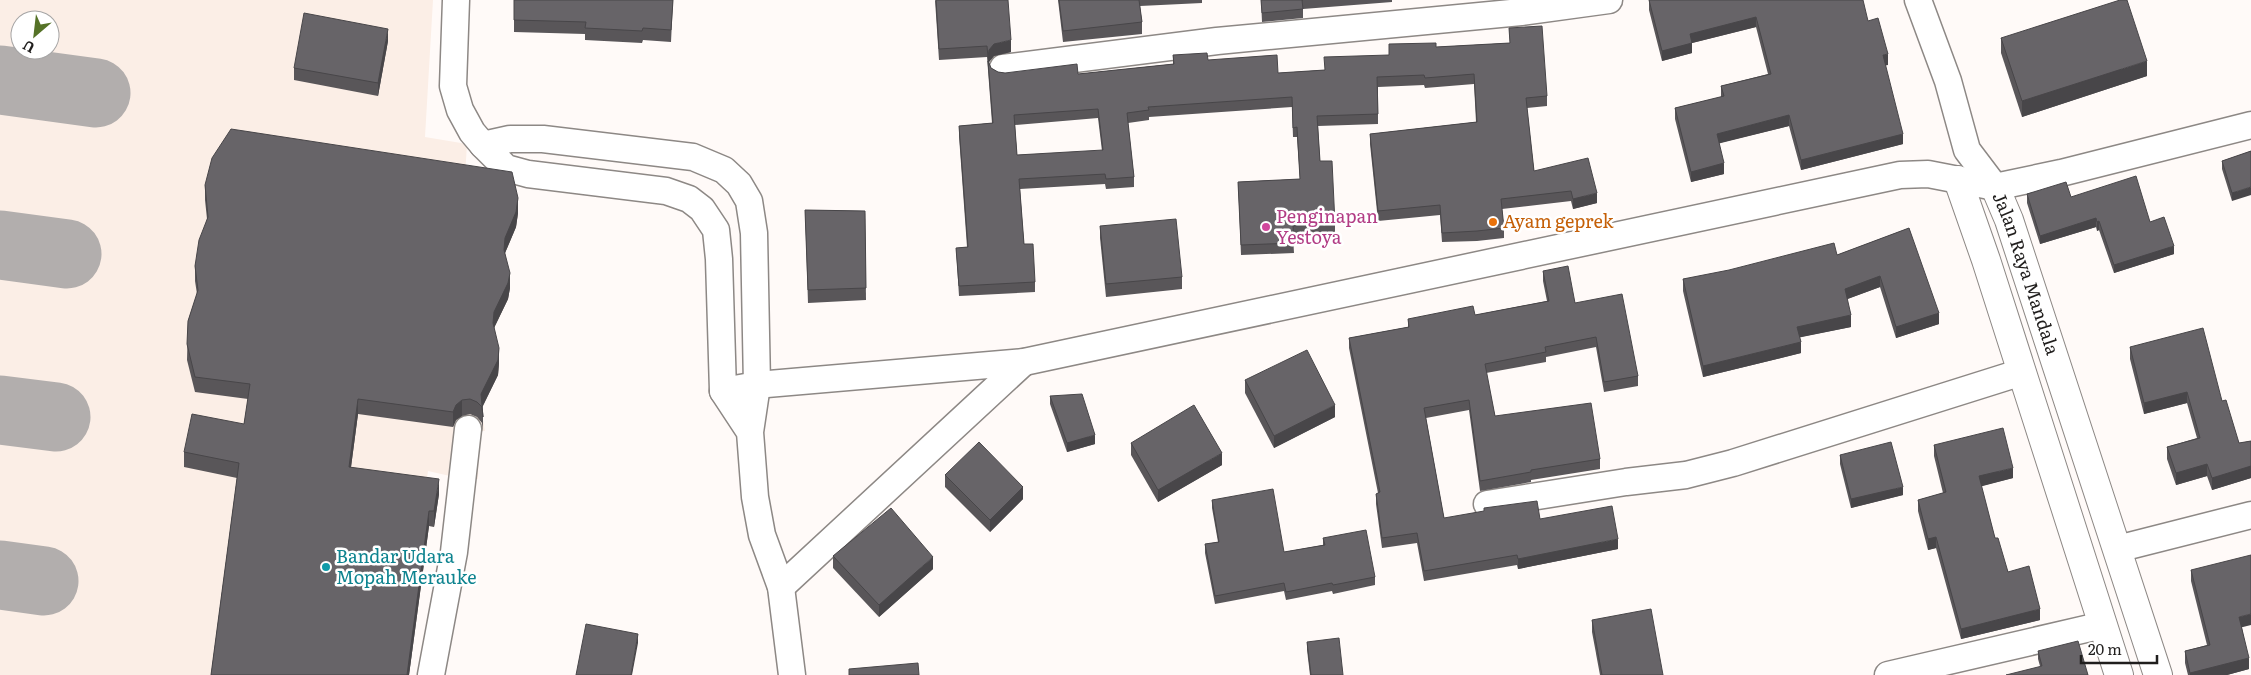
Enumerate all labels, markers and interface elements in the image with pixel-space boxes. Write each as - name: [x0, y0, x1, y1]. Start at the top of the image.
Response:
- north arrow: [10, 10, 60, 60]
- text: U: [19, 36, 38, 59]
- street label: Jalan Raya Mandala: [1987, 187, 2067, 358]
- place label: Penginapan Yestoya: [1276, 202, 1378, 250]
- place label: Ayam geprek: [1503, 207, 1614, 234]
- marker: Ayam geprek: [1487, 216, 1499, 228]
- marker: Penginapan Yestoya: [1260, 221, 1272, 233]
- place label: Bandar Udara Mopah Merauke: [336, 542, 477, 590]
- marker: Bandar Udara Mopah Merauke: [320, 561, 332, 573]
- scale bar: [2081, 632, 2157, 664]
- text: 20 m: [2088, 637, 2122, 660]

